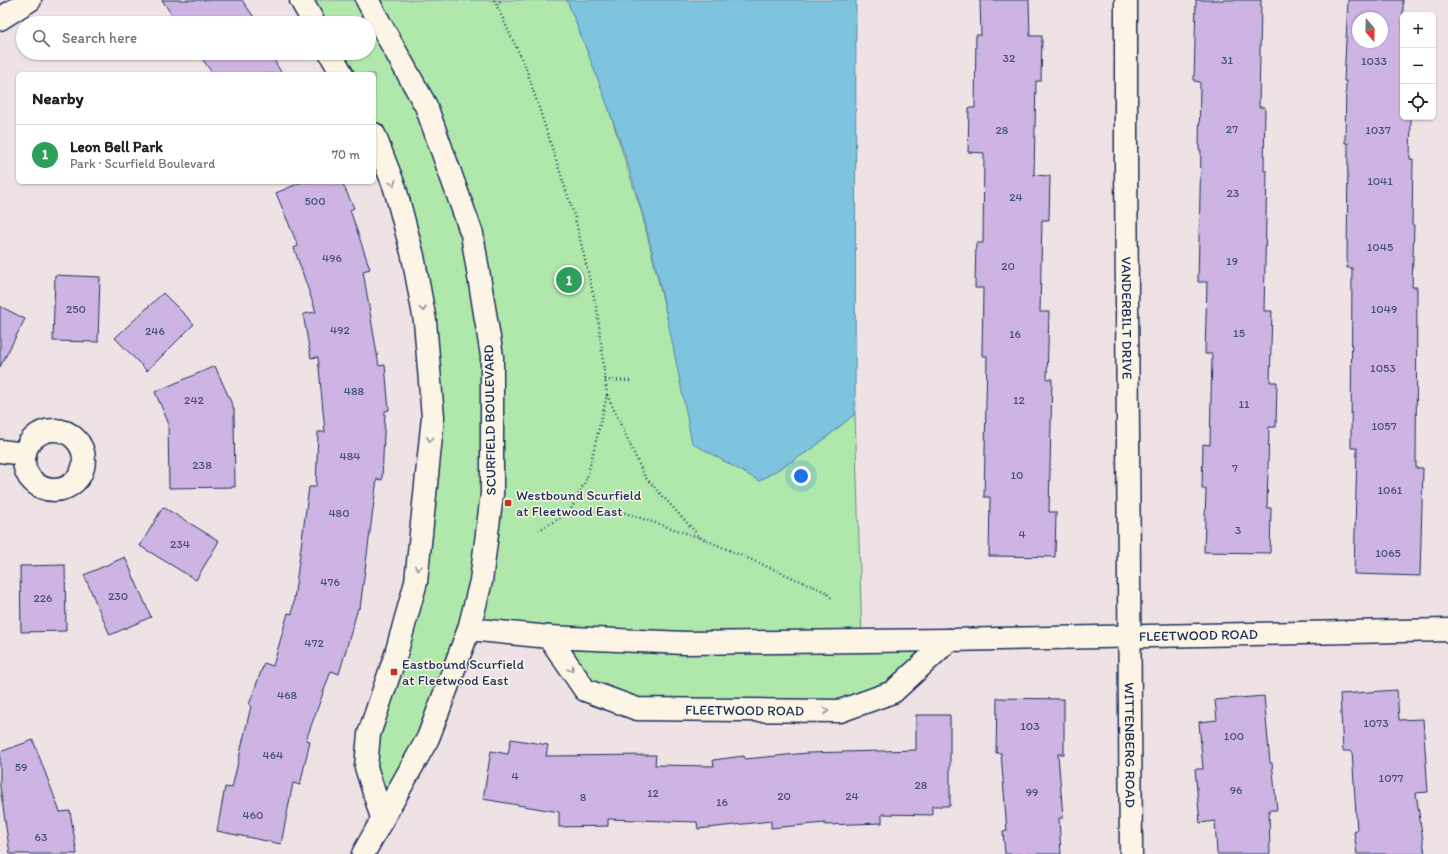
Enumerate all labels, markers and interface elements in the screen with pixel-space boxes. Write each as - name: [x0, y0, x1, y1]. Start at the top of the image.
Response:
- north arrow: [1352, 12, 1388, 48]
- map controls: [1400, 12, 1436, 120]
- button: +: [1400, 12, 1436, 48]
- search box: [16, 16, 376, 60]
- icon: search: [30, 27, 52, 49]
- text: Search here: [62, 29, 137, 47]
- button: −: [1400, 48, 1436, 84]
- house number: 32: [1003, 51, 1016, 65]
- house number: 31: [1221, 53, 1233, 67]
- house number: 1033: [1361, 54, 1387, 68]
- button: locate: [1400, 84, 1436, 120]
- text: Nearby: [32, 88, 84, 108]
- house number: 27: [1226, 122, 1238, 136]
- house number: 28: [996, 123, 1009, 137]
- house number: 1037: [1365, 123, 1391, 137]
- text: Leon Bell Park: [70, 138, 163, 156]
- text: 1: [42, 147, 48, 162]
- text: 70 m: [332, 147, 360, 162]
- text: Park · Scurfield Boulevard: [70, 156, 215, 171]
- house number: 1041: [1367, 174, 1393, 188]
- one-way arrow: [388, 180, 397, 187]
- house number: 23: [1227, 186, 1240, 200]
- house number: 24: [1009, 190, 1023, 204]
- house number: 500: [304, 194, 326, 208]
- house number: 1045: [1367, 240, 1393, 254]
- house number: 496: [322, 251, 342, 265]
- house number: 19: [1226, 254, 1238, 268]
- street label: VANDERBILT DRIVE: [1118, 256, 1136, 380]
- house number: 20: [1001, 259, 1015, 273]
- pin: 1: [556, 265, 582, 295]
- house number: 250: [66, 302, 86, 316]
- house number: 1049: [1371, 302, 1397, 316]
- one-way arrow: [419, 306, 427, 312]
- house number: 492: [330, 323, 351, 337]
- house number: 246: [145, 324, 165, 338]
- house number: 15: [1233, 326, 1245, 340]
- house number: 16: [1009, 327, 1021, 341]
- street label: SCURFIELD BOULEVARD: [480, 344, 500, 495]
- house number: 1053: [1370, 361, 1396, 375]
- house number: 488: [344, 384, 365, 398]
- house number: 242: [184, 393, 205, 407]
- house number: 12: [1013, 393, 1026, 407]
- house number: 11: [1238, 397, 1250, 411]
- house number: 1057: [1371, 419, 1397, 433]
- one-way arrow: [426, 436, 435, 442]
- house number: 484: [339, 449, 361, 463]
- house number: 238: [192, 458, 212, 472]
- house number: 7: [1232, 461, 1238, 475]
- your location: [791, 466, 811, 486]
- house number: 10: [1011, 468, 1023, 482]
- house number: 1061: [1378, 483, 1403, 497]
- place label: Westbound Scurfield at Fleetwood East: [516, 487, 642, 520]
- marker: Westbound Scurfield at Fleetwood East: [503, 498, 513, 508]
- house number: 480: [328, 506, 350, 520]
- house number: 3: [1235, 523, 1242, 537]
- house number: 4: [1018, 527, 1026, 541]
- house number: 234: [170, 537, 190, 551]
- house number: 1065: [1375, 546, 1401, 560]
- one-way arrow: [413, 565, 422, 571]
- house number: 476: [320, 575, 340, 589]
- house number: 230: [108, 589, 128, 603]
- house number: 226: [34, 591, 52, 605]
- street label: FLEETWOOD ROAD: [1139, 625, 1258, 645]
- house number: 472: [304, 636, 324, 650]
- place label: Eastbound Scurfield at Fleetwood East: [402, 656, 524, 689]
- one-way arrow: [566, 665, 574, 672]
- marker: Eastbound Scurfield at Fleetwood East: [389, 667, 399, 677]
- street label: WITTENBERG ROAD: [1121, 682, 1139, 808]
- house number: 468: [277, 688, 297, 702]
- street label: FLEETWOOD ROAD: [685, 701, 804, 719]
- one-way arrow: [823, 707, 829, 715]
- house number: 1073: [1363, 716, 1389, 730]
- house number: 103: [1020, 719, 1040, 733]
- house number: 100: [1224, 729, 1244, 743]
- house number: 464: [263, 748, 283, 762]
- house number: 59: [15, 760, 27, 774]
- house number: 4: [511, 769, 519, 783]
- house number: 1077: [1379, 771, 1403, 785]
- house number: 28: [915, 778, 928, 792]
- house number: 96: [1230, 783, 1242, 797]
- house number: 99: [1026, 785, 1038, 799]
- house number: 12: [647, 786, 660, 800]
- house number: 20: [777, 789, 791, 803]
- house number: 24: [845, 789, 859, 803]
- house number: 8: [580, 790, 587, 804]
- house number: 16: [716, 795, 728, 809]
- house number: 460: [243, 808, 263, 822]
- house number: 63: [35, 830, 48, 844]

